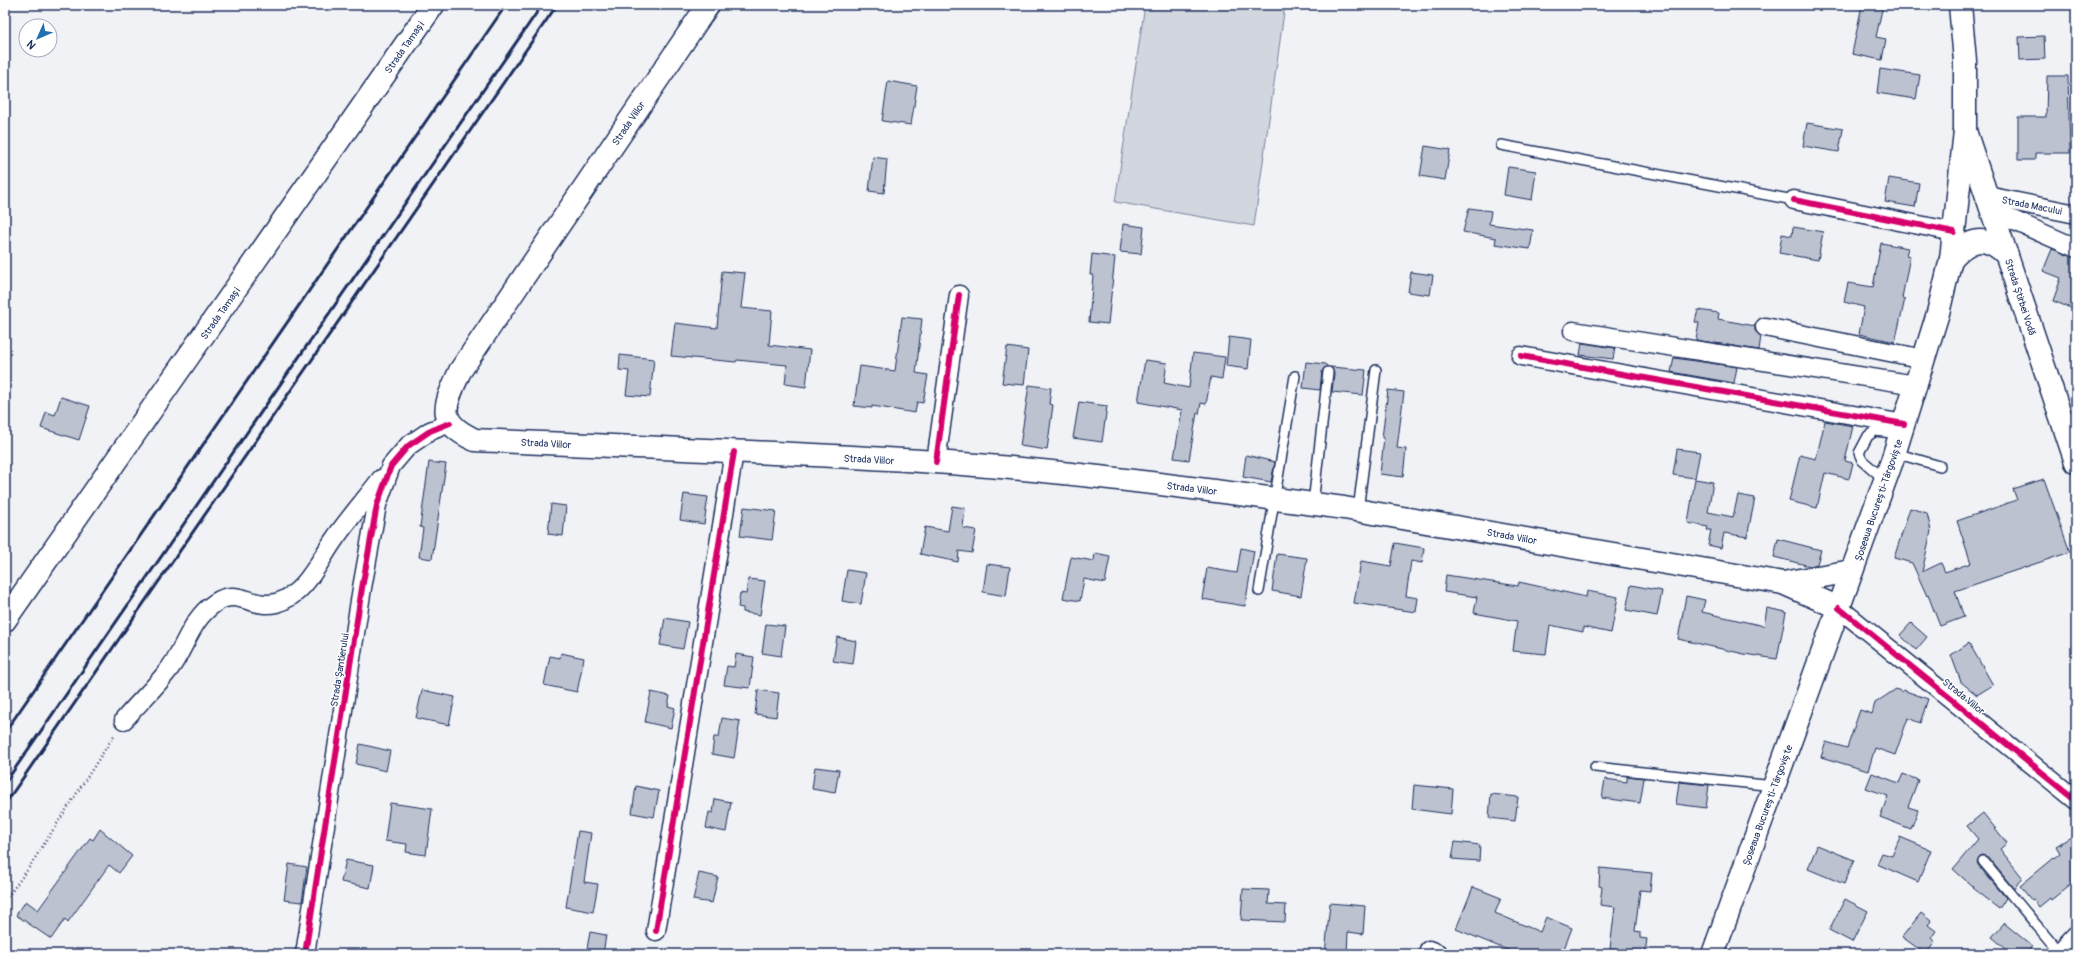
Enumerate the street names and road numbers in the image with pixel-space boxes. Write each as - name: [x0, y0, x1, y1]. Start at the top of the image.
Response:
- street label: Strada Tamași: [382, 19, 427, 76]
- street label: Strada Viilor: [610, 99, 648, 148]
- street label: Strada Macului: [2001, 194, 2063, 218]
- street label: Strada Știrbei Vodă: [2002, 257, 2038, 337]
- street label: Strada Tamași: [198, 285, 243, 342]
- street label: Strada Viilor: [520, 437, 572, 451]
- street label: Șoseaua București-Târgoviște: [1852, 438, 1905, 563]
- street label: Strada Viilor: [843, 453, 895, 467]
- street label: Strada Viilor: [1166, 480, 1218, 498]
- street label: Strada Viilor: [1486, 527, 1538, 547]
- street label: Strada Șantierului: [328, 632, 352, 708]
- street label: Strada Viilor: [1940, 676, 1987, 718]
- street label: Șoseaua București-Târgoviște: [1740, 743, 1795, 867]

